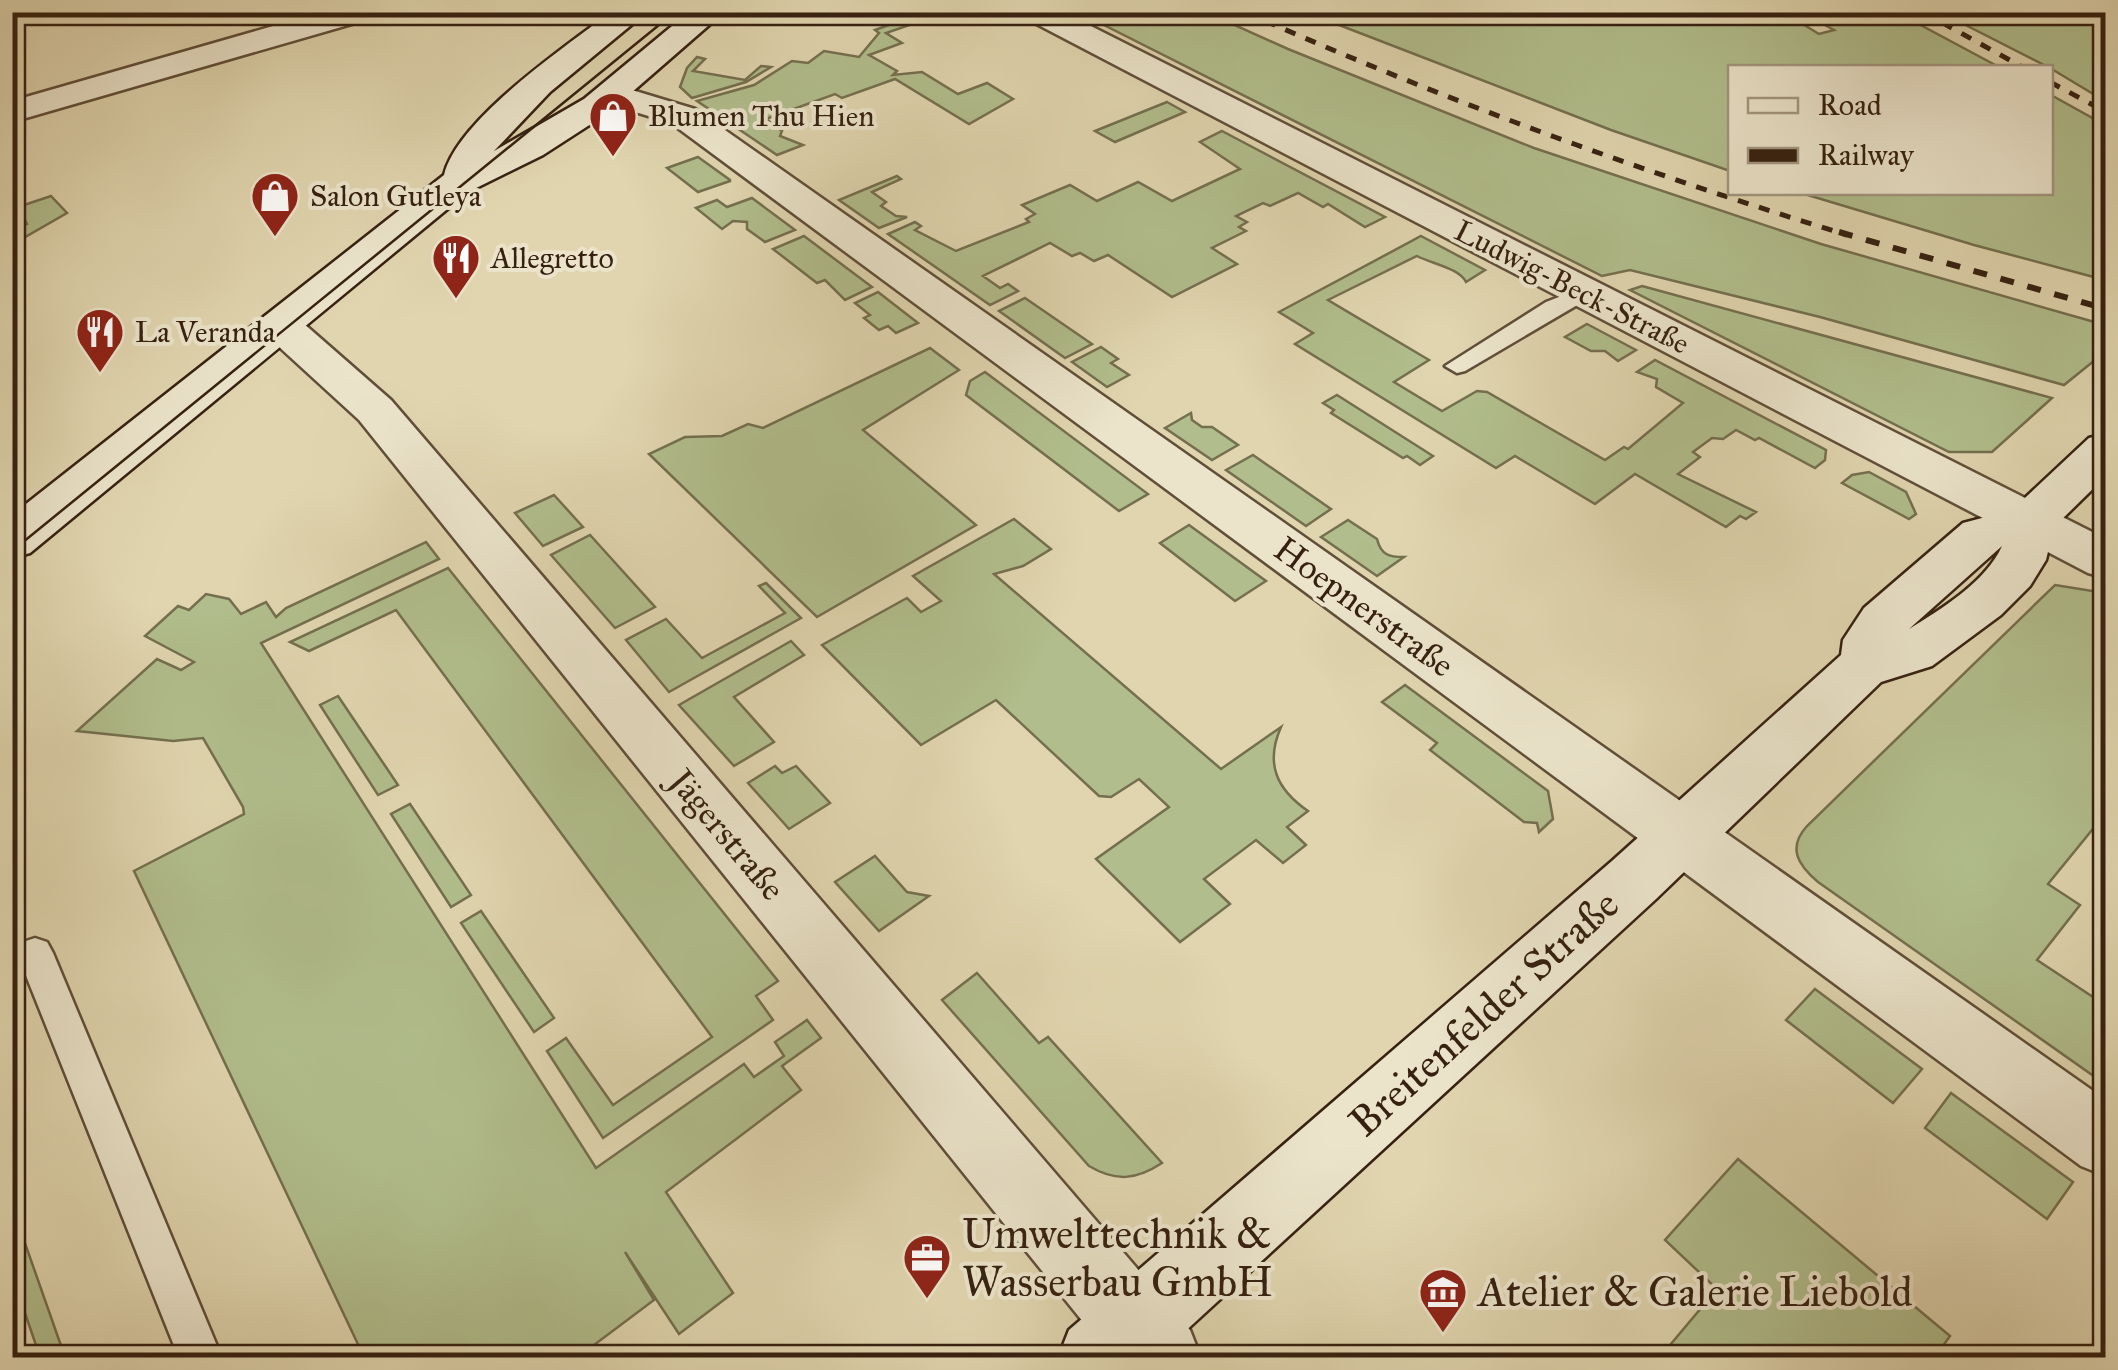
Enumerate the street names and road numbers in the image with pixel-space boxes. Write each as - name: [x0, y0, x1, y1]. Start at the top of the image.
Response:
- street label: Ludwig-Beck-Straße: [1449, 212, 1695, 362]
- street label: Hoepnerstraße: [1265, 527, 1463, 687]
- street label: Jägerstraße: [657, 758, 794, 909]
- street label: Breitenfelder Straße: [1339, 878, 1629, 1148]

